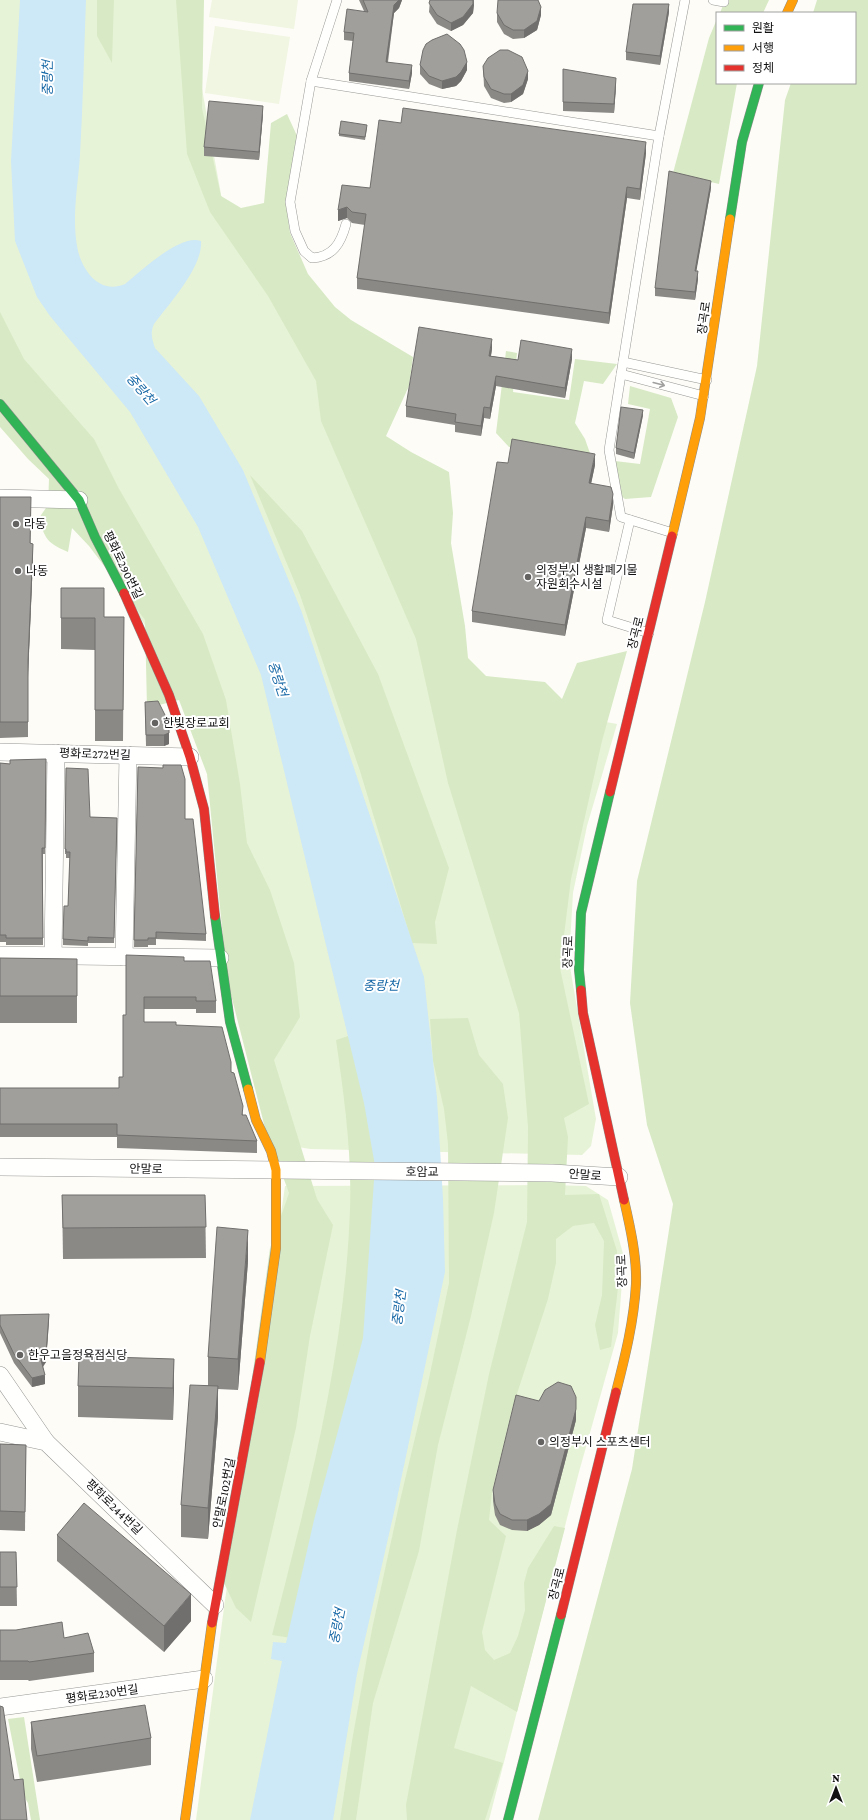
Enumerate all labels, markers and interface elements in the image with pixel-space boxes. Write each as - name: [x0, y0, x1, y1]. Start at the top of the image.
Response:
- legend: [716, 12, 856, 84]
- text: 원활: [752, 21, 774, 35]
- text: 서행: [752, 41, 774, 55]
- water label: 중랑천: [40, 59, 55, 96]
- text: 정체: [752, 61, 774, 75]
- street label: 장곡로: [695, 301, 713, 335]
- water label: 중랑천: [124, 371, 159, 408]
- one-way arrow: [652, 381, 665, 388]
- place label: 라동: [24, 517, 46, 531]
- marker: 라동: [11, 519, 21, 529]
- street label: 평화로290번길: [101, 529, 145, 601]
- place label: 의정부시 생활폐기물 자원회수시설: [536, 563, 638, 591]
- place label: 나동: [26, 564, 48, 578]
- marker: 나동: [13, 566, 23, 576]
- marker: 의정부시 생활폐기물 자원회수시설: [523, 572, 533, 582]
- street label: 장곡로: [625, 615, 647, 651]
- water label: 중랑천: [265, 660, 291, 699]
- place label: 한빛장로교회: [163, 716, 229, 730]
- marker: 한빛장로교회: [150, 718, 160, 728]
- street label: 평화로272번길: [59, 746, 131, 762]
- street label: 장곡로: [560, 935, 576, 969]
- water label: 중랑천: [363, 978, 400, 993]
- street label: 안말로: [129, 1162, 163, 1176]
- street label: 호암교: [405, 1165, 439, 1179]
- street label: 안말로: [568, 1167, 602, 1183]
- street label: 장곡로: [614, 1254, 630, 1288]
- water label: 중랑천: [389, 1288, 409, 1327]
- place label: 한우고을정육점식당: [28, 1348, 127, 1362]
- marker: 한우고을정육점식당: [15, 1350, 25, 1360]
- place label: 의정부시 스포츠센터: [549, 1435, 651, 1449]
- marker: 의정부시 스포츠센터: [536, 1437, 546, 1447]
- street label: 안말로102번길: [210, 1457, 238, 1529]
- street label: 평화로244번길: [83, 1477, 145, 1537]
- street label: 장곡로: [546, 1566, 568, 1602]
- water label: 중랑천: [326, 1606, 348, 1645]
- street label: 평화로230번길: [65, 1682, 139, 1706]
- north arrow: [816, 1768, 856, 1808]
- text: N: [832, 1772, 840, 1784]

